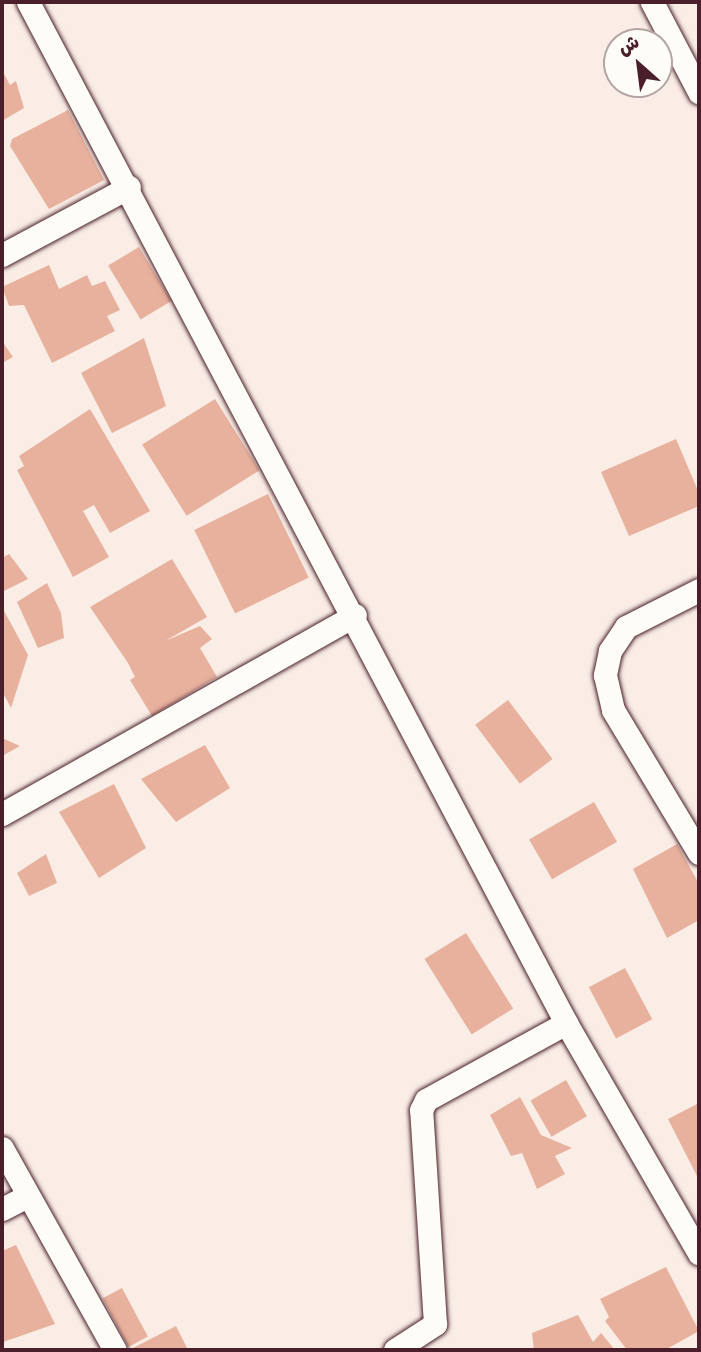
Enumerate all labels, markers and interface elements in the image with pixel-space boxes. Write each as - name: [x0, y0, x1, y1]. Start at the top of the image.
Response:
- north arrow: [603, 28, 673, 98]
- text: ش: [613, 28, 645, 64]

